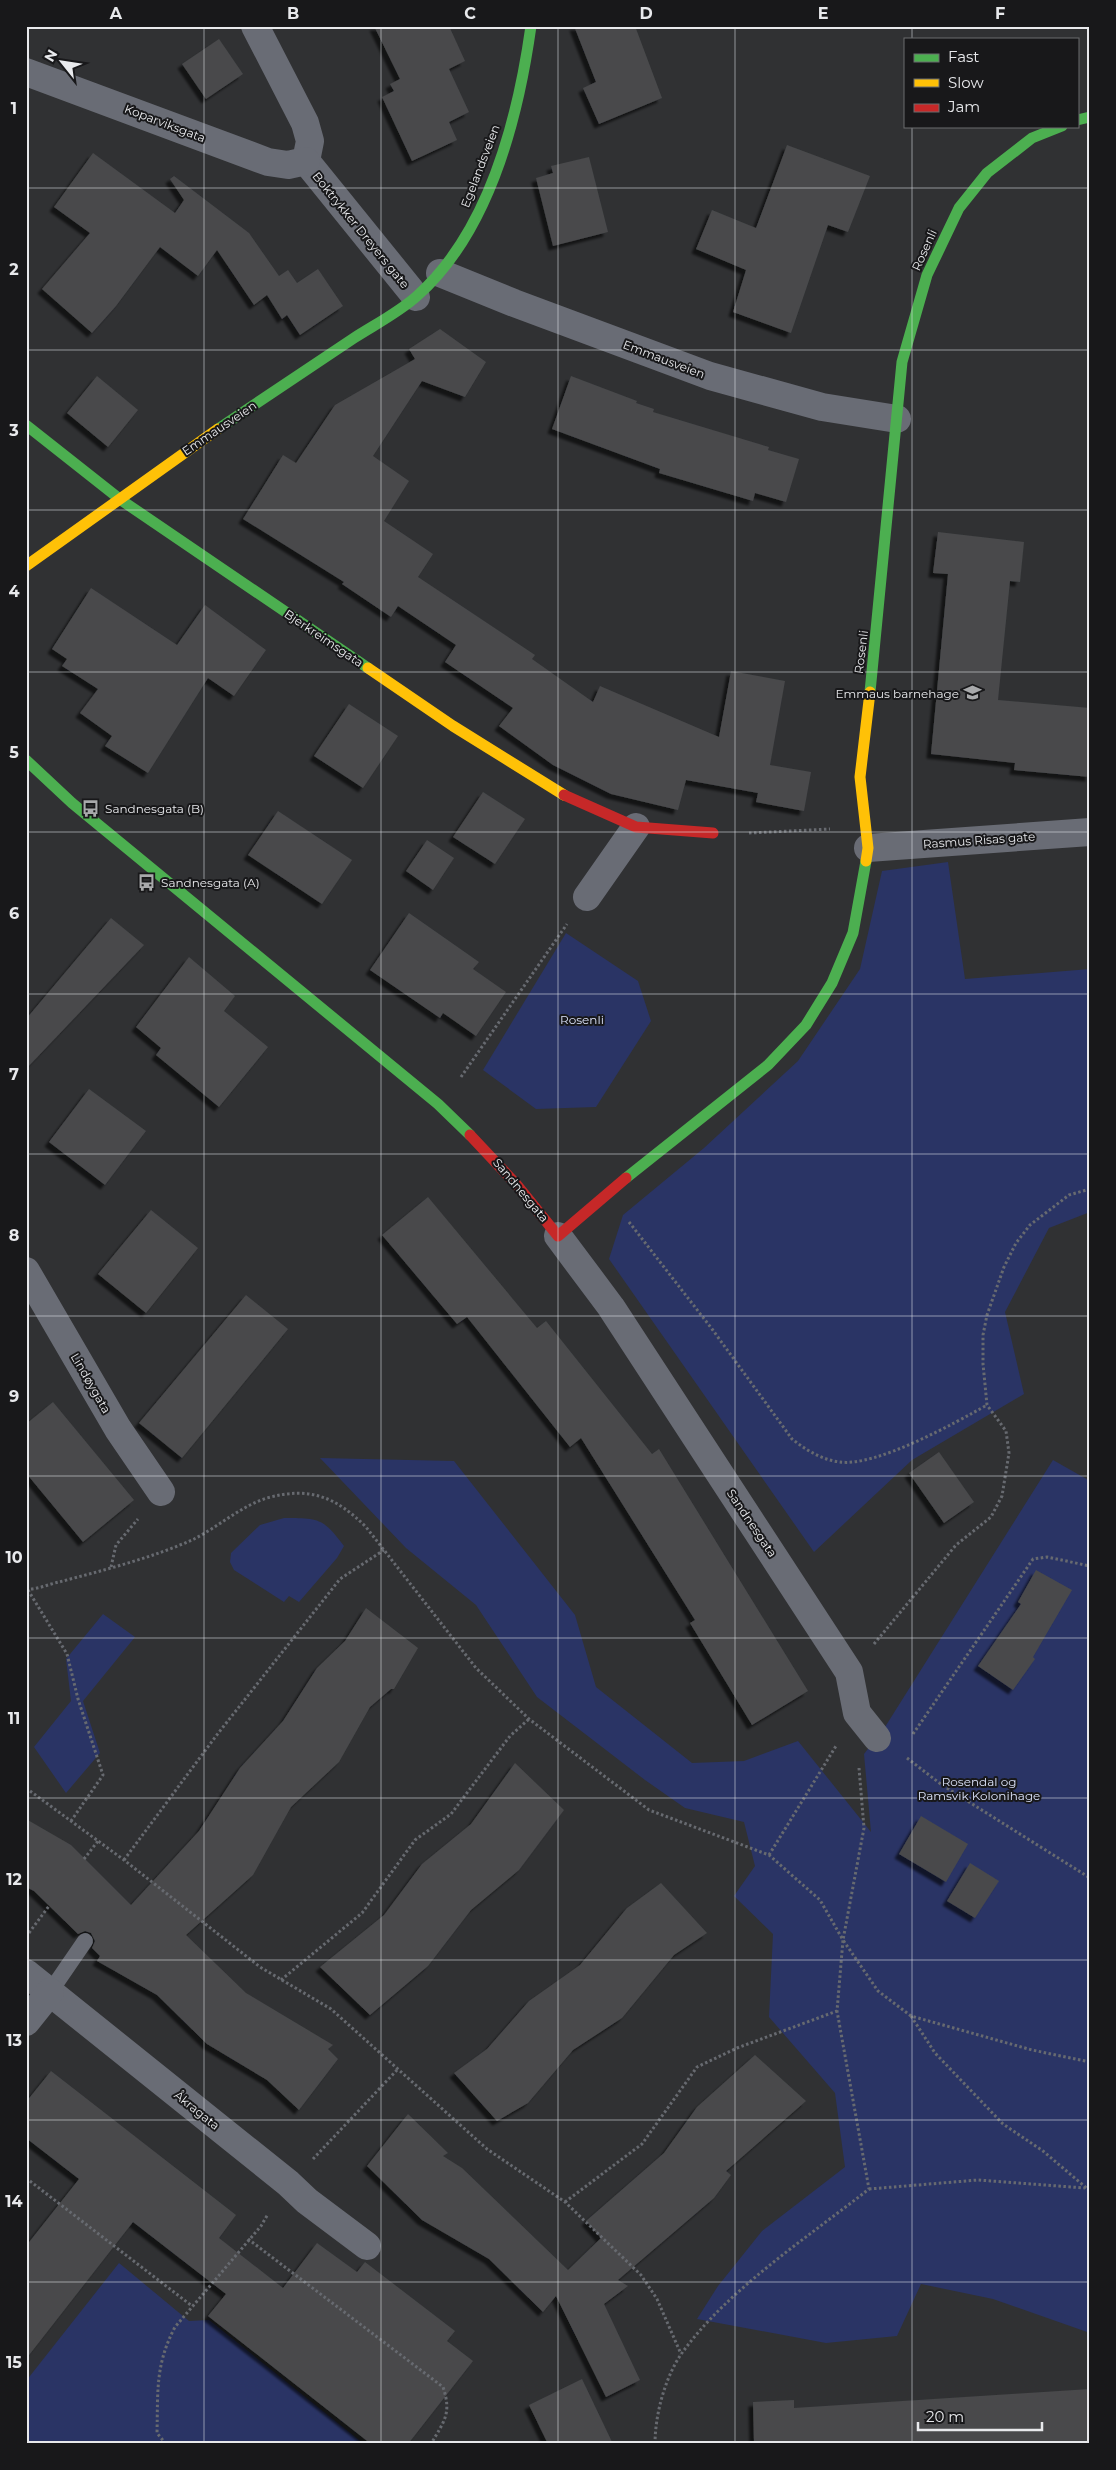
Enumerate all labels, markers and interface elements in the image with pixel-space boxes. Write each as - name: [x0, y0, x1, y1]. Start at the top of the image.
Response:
- text: A: [109, 4, 123, 23]
- text: B: [287, 4, 299, 23]
- text: C: [464, 4, 476, 23]
- text: D: [639, 4, 653, 23]
- text: E: [818, 4, 828, 23]
- text: F: [995, 4, 1005, 23]
- north arrow: [38, 38, 88, 88]
- legend: [904, 38, 1078, 128]
- text: N: [40, 46, 61, 65]
- text: Fast: [948, 47, 979, 66]
- text: Slow: [948, 73, 984, 92]
- text: Jam: [947, 97, 980, 116]
- text: 1: [11, 99, 17, 118]
- street label: Koparviksgata: [122, 101, 208, 145]
- street label: Egelandsveien: [457, 122, 503, 210]
- street label: Boktrykker Dreyers gate: [309, 169, 413, 291]
- street label: Rosenli: [908, 227, 940, 273]
- text: 2: [9, 260, 19, 279]
- street label: Emmausveien: [621, 336, 707, 382]
- street label: Emmausveien: [179, 398, 259, 458]
- text: 3: [8, 421, 19, 440]
- text: 4: [8, 582, 20, 601]
- street label: Bjerkreimsgata: [282, 606, 366, 670]
- street label: Rosenli: [851, 629, 871, 675]
- school or university icon: Emmaus barnehage: [963, 683, 983, 703]
- place label: Emmaus barnehage: [835, 686, 959, 701]
- text: 5: [9, 743, 19, 762]
- bus stop icon: Sandnesgata (B): [81, 798, 101, 818]
- place label: Sandnesgata (B): [105, 801, 204, 816]
- street label: Rasmus Risas gate: [922, 829, 1036, 851]
- bus stop icon: Sandnesgata (A): [137, 872, 157, 892]
- place label: Sandnesgata (A): [161, 875, 260, 890]
- text: 6: [9, 904, 19, 923]
- park label: Rosenli: [560, 1012, 604, 1027]
- text: 7: [9, 1065, 19, 1084]
- street label: Sandnesgata: [490, 1155, 552, 1225]
- text: 8: [9, 1226, 19, 1245]
- street label: Lindøygata: [68, 1350, 114, 1416]
- text: 9: [9, 1387, 19, 1406]
- street label: Sandnesgata: [724, 1486, 780, 1560]
- text: 10: [5, 1548, 23, 1567]
- text: 11: [8, 1709, 20, 1728]
- park label: Rosendal og Ramsvik Kolonihage: [918, 1774, 1040, 1803]
- text: 12: [6, 1870, 22, 1889]
- text: 13: [6, 2031, 22, 2050]
- street label: Åkragata: [171, 2087, 223, 2133]
- text: 14: [5, 2192, 23, 2211]
- text: 15: [6, 2353, 22, 2372]
- scale bar: [918, 2400, 1042, 2432]
- text: 20 m: [926, 2407, 964, 2426]

